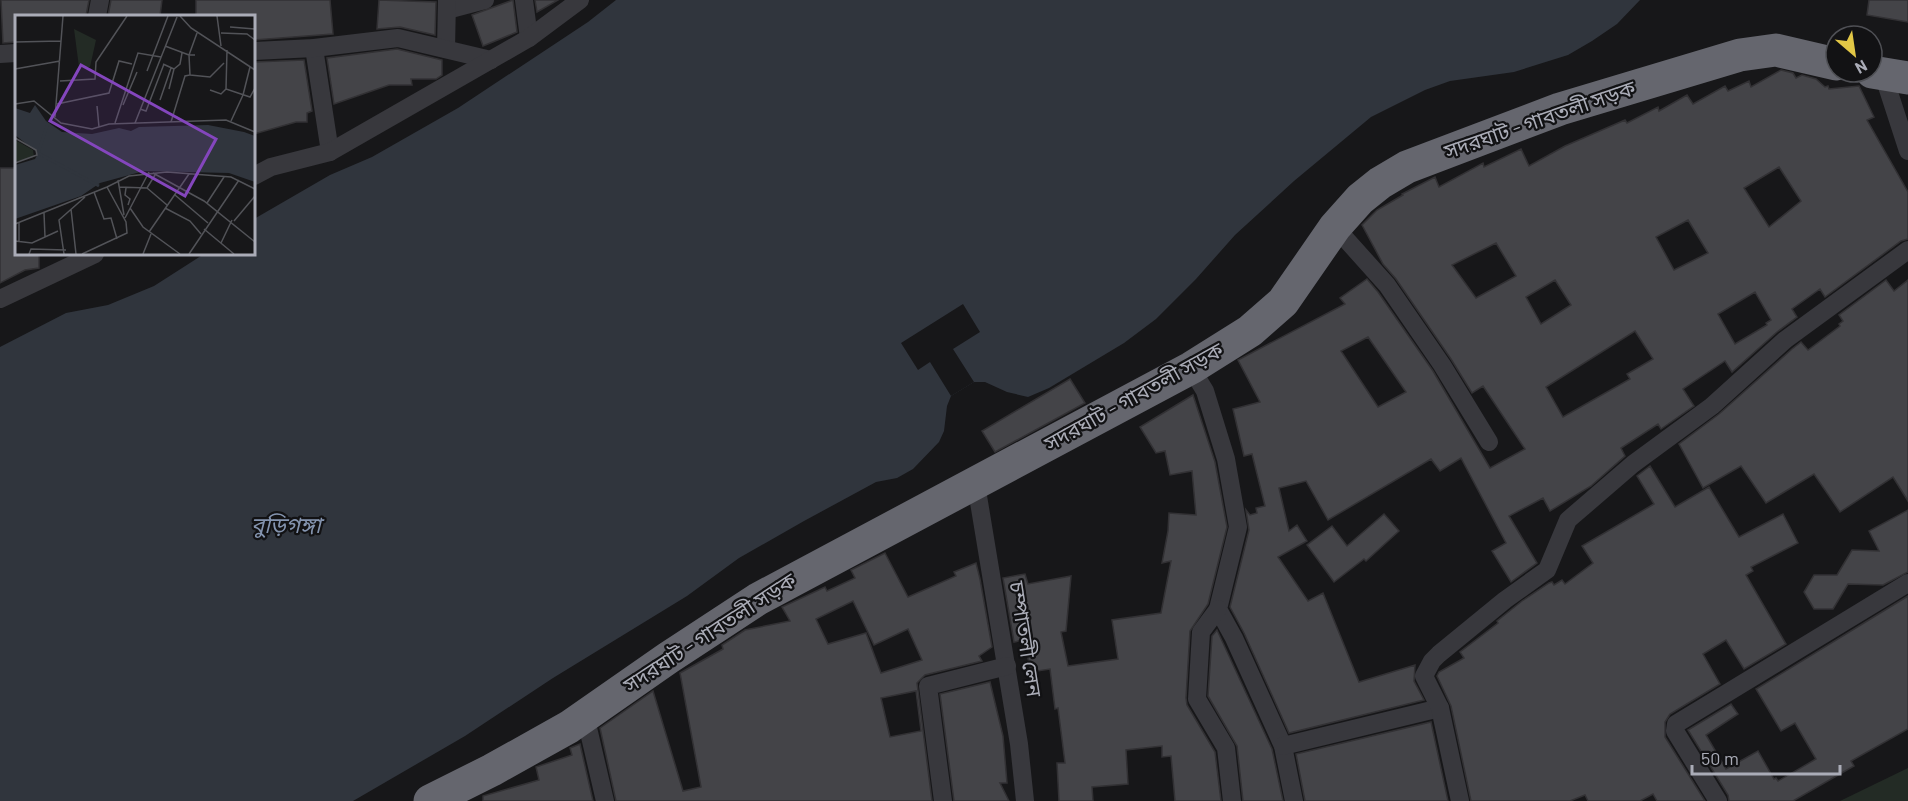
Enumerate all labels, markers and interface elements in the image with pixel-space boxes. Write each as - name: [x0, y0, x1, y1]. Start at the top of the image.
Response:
- inset map: [15, 15, 255, 255]
- north arrow: [1824, 24, 1884, 84]
- text: N: [1852, 57, 1871, 78]
- street label: সদরঘাট - গাবতলী সড়ক: [1440, 74, 1639, 163]
- street label: সদরঘাট - গাবতলী সড়ক: [1039, 336, 1228, 456]
- water label: বুড়িগঙ্গা: [251, 511, 325, 539]
- street label: সদরঘাট - গাবতলী সড়ক: [617, 566, 801, 697]
- street label: চম্পাতলী লেন: [1005, 578, 1048, 699]
- scale bar: [1692, 738, 1840, 776]
- text: 50 m: [1701, 747, 1739, 769]

